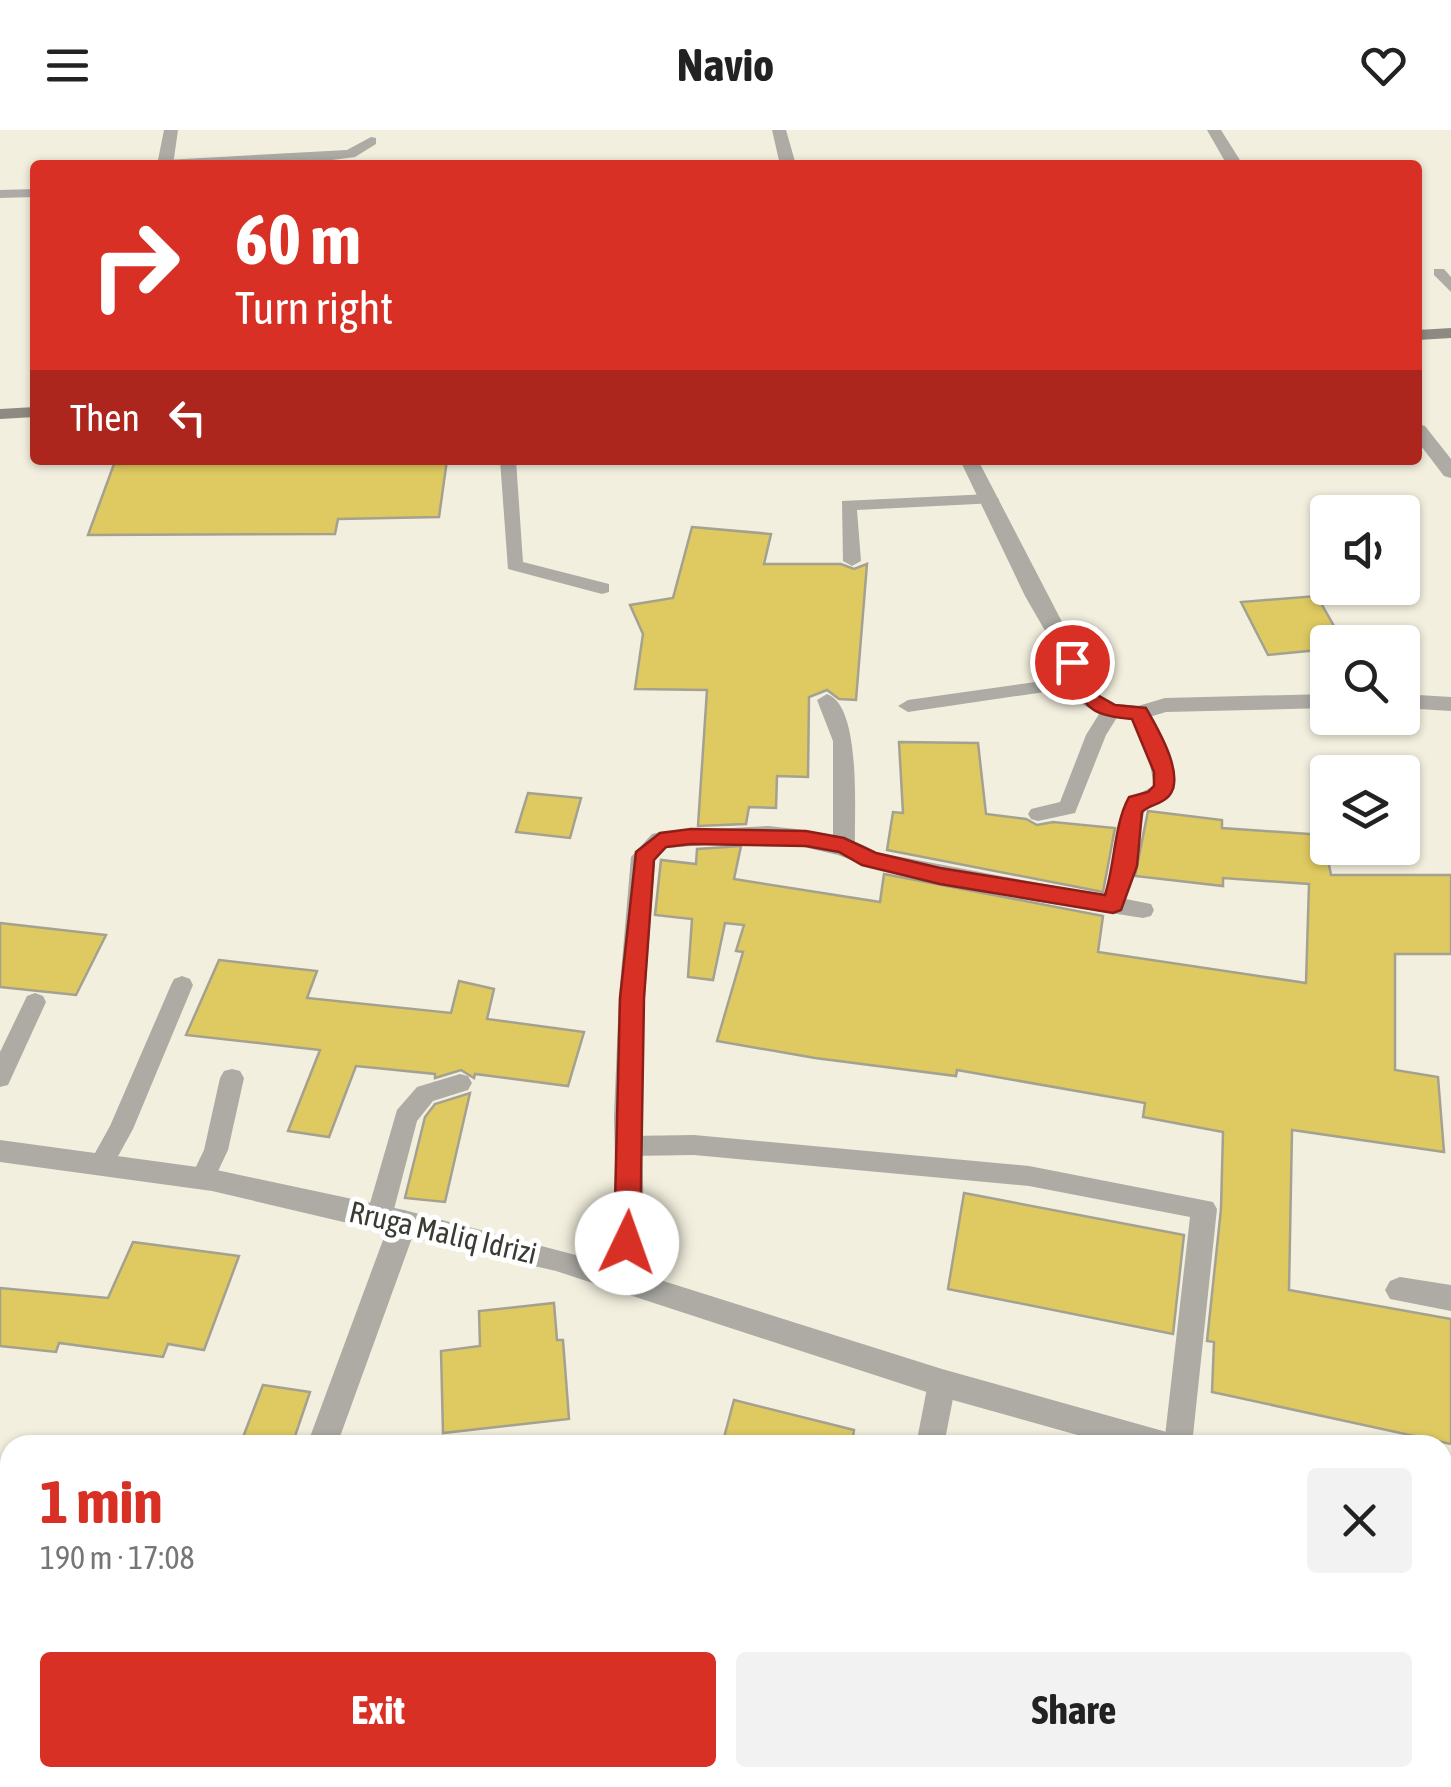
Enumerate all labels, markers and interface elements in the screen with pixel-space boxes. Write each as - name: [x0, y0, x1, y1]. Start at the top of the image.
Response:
- icon: menu: [40, 38, 95, 93]
- icon: heart: [1356, 38, 1411, 93]
- text: Navio: [677, 39, 774, 91]
- text: 60 m: [235, 199, 361, 279]
- icon: right: [70, 200, 200, 330]
- text: Turn right: [235, 282, 393, 334]
- icon: left: [160, 390, 215, 445]
- text: Then: [70, 396, 140, 439]
- map controls: [1310, 495, 1420, 865]
- button: sound: [1310, 495, 1420, 605]
- pin: [1030, 620, 1115, 705]
- button: search: [1310, 625, 1420, 735]
- icon: arrive: [1045, 635, 1100, 690]
- button: layers: [1310, 755, 1420, 865]
- position arrow: [575, 1191, 679, 1295]
- street label: Rruga Maliq Idrizi: [346, 1194, 540, 1270]
- text: 1 min: [40, 1467, 163, 1536]
- button: close: [1307, 1468, 1412, 1573]
- text: 190 m · 17:08: [40, 1539, 195, 1576]
- button: Exit: [40, 1652, 716, 1767]
- button: Share: [736, 1652, 1412, 1767]

